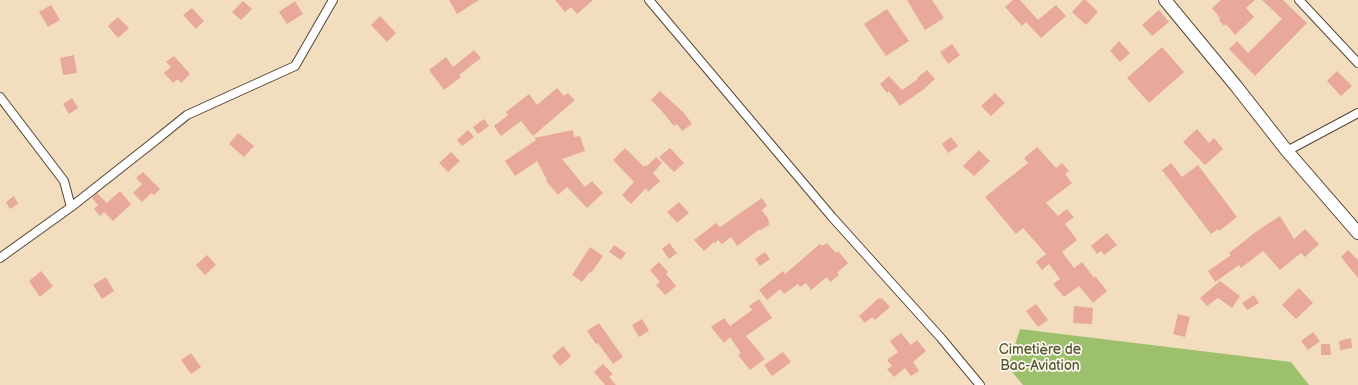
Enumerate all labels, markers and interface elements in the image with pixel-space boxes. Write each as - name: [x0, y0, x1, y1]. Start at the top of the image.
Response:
- park label: Cimetière de Bac-Aviation: [999, 342, 1081, 374]

